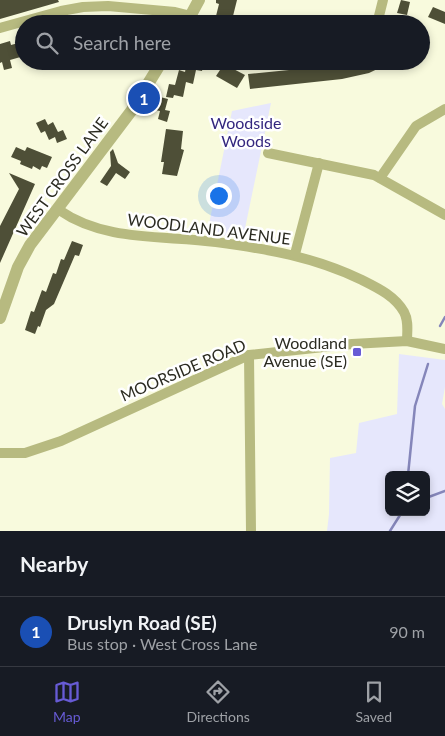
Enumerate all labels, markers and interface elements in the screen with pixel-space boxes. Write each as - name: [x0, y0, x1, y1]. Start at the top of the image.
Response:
- search box: [15, 15, 430, 70]
- icon: search: [33, 29, 61, 57]
- text: Search here: [73, 31, 171, 54]
- pin: 1: [128, 79, 160, 117]
- street label: WEST CROSS LANE: [12, 113, 111, 240]
- park label: Woodside Woods: [211, 113, 281, 150]
- your location: [206, 183, 232, 209]
- street label: WOODLAND AVENUE: [126, 209, 292, 248]
- place label: Woodland Avenue (SE): [263, 333, 347, 370]
- street label: MOORSIDE ROAD: [117, 335, 248, 405]
- marker: Woodland Avenue (SE): [351, 346, 363, 358]
- map controls: [385, 471, 430, 516]
- button: layers: [385, 471, 430, 516]
- text: Nearby: [20, 551, 88, 576]
- text: Druslyn Road (SE): [67, 611, 217, 634]
- text: 1: [31, 622, 41, 641]
- text: 90 m: [389, 622, 425, 641]
- text: Bus stop · West Cross Lane: [67, 634, 258, 653]
- tab: Map: [53, 678, 81, 725]
- tab: Directions: [187, 678, 250, 725]
- tab: Saved: [356, 678, 392, 725]

